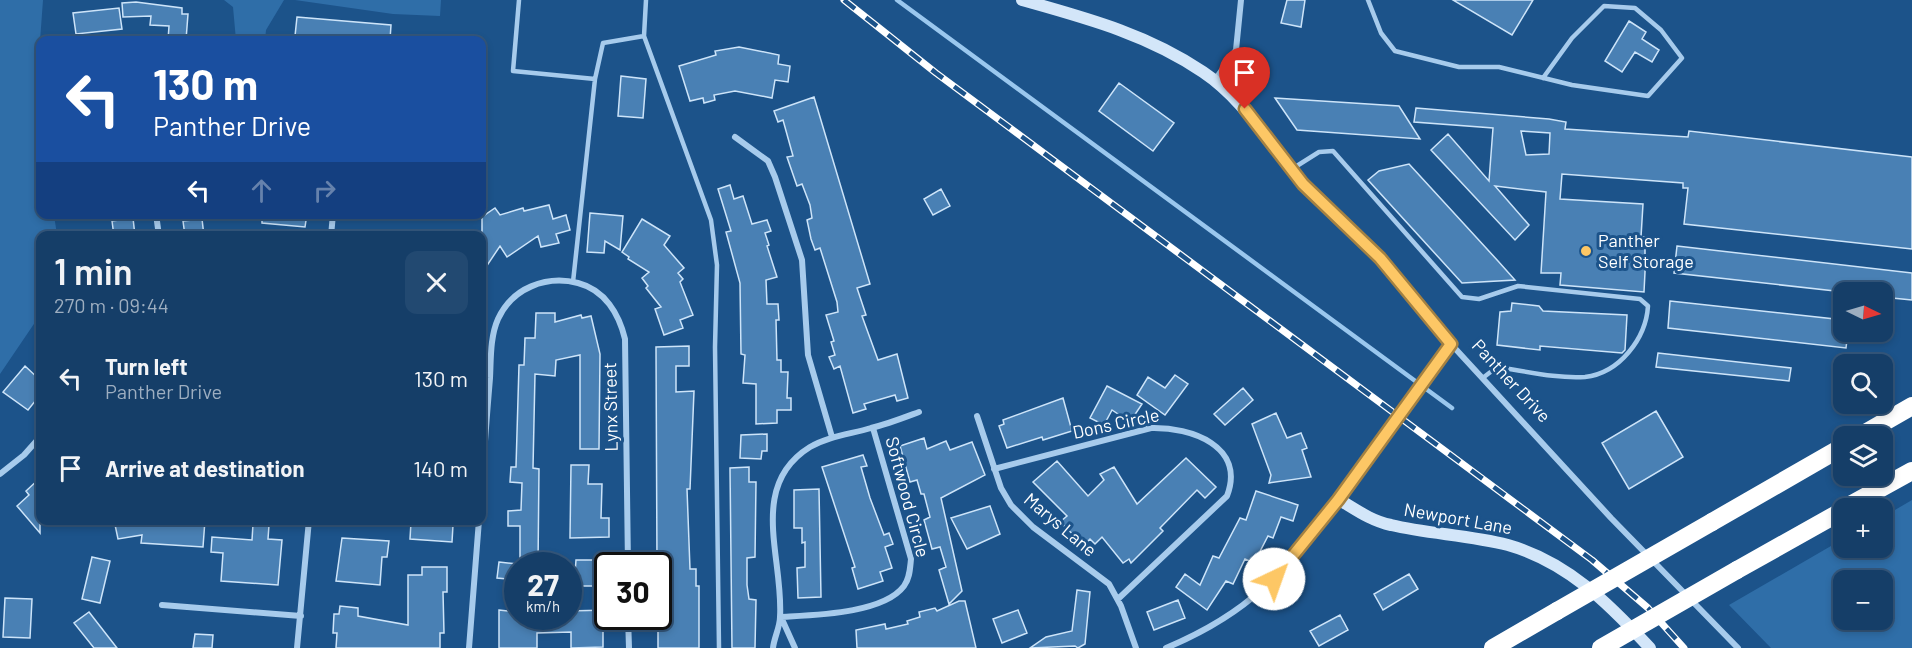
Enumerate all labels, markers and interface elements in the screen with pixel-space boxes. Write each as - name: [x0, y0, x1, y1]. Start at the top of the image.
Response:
- pin: [1219, 47, 1270, 109]
- icon: arrive: [1228, 56, 1261, 89]
- text: 130 m: [153, 58, 258, 108]
- icon: left: [54, 60, 132, 138]
- text: Panther Drive: [153, 109, 311, 141]
- icon: left: [182, 174, 215, 207]
- icon: ahead: [245, 174, 278, 207]
- icon: right: [308, 174, 341, 207]
- place label: Panther Self Storage: [1598, 229, 1694, 272]
- marker: Panther Self Storage: [1579, 244, 1593, 258]
- text: 1 min: [54, 249, 133, 292]
- button: close: [405, 251, 468, 314]
- north arrow: [1833, 282, 1893, 342]
- map controls: [1833, 282, 1893, 630]
- text: 270 m · 09:44: [54, 293, 169, 317]
- street label: Panther Drive: [1468, 334, 1556, 426]
- text: Turn left: [105, 353, 188, 379]
- button: search: [1833, 354, 1893, 414]
- icon: left: [54, 362, 87, 395]
- street label: Lynx Street: [598, 362, 622, 452]
- text: 130 m: [414, 365, 468, 391]
- text: Panther Drive: [105, 379, 222, 403]
- street label: Dons Circle: [1070, 403, 1161, 443]
- button: layers: [1833, 426, 1893, 486]
- street label: Softwood Circle: [881, 434, 935, 559]
- icon: arrive: [54, 452, 87, 485]
- text: Arrive at destination: [105, 455, 304, 481]
- text: 140 m: [413, 455, 468, 481]
- street label: Marys Lane: [1020, 488, 1101, 561]
- street label: Newport Lane: [1402, 498, 1514, 538]
- button: +: [1833, 498, 1893, 558]
- position arrow: [1242, 547, 1306, 611]
- speed limit sign: 30: [594, 552, 672, 630]
- text: 27: [527, 566, 559, 602]
- button: −: [1833, 570, 1893, 630]
- text: km/h: [526, 597, 560, 615]

